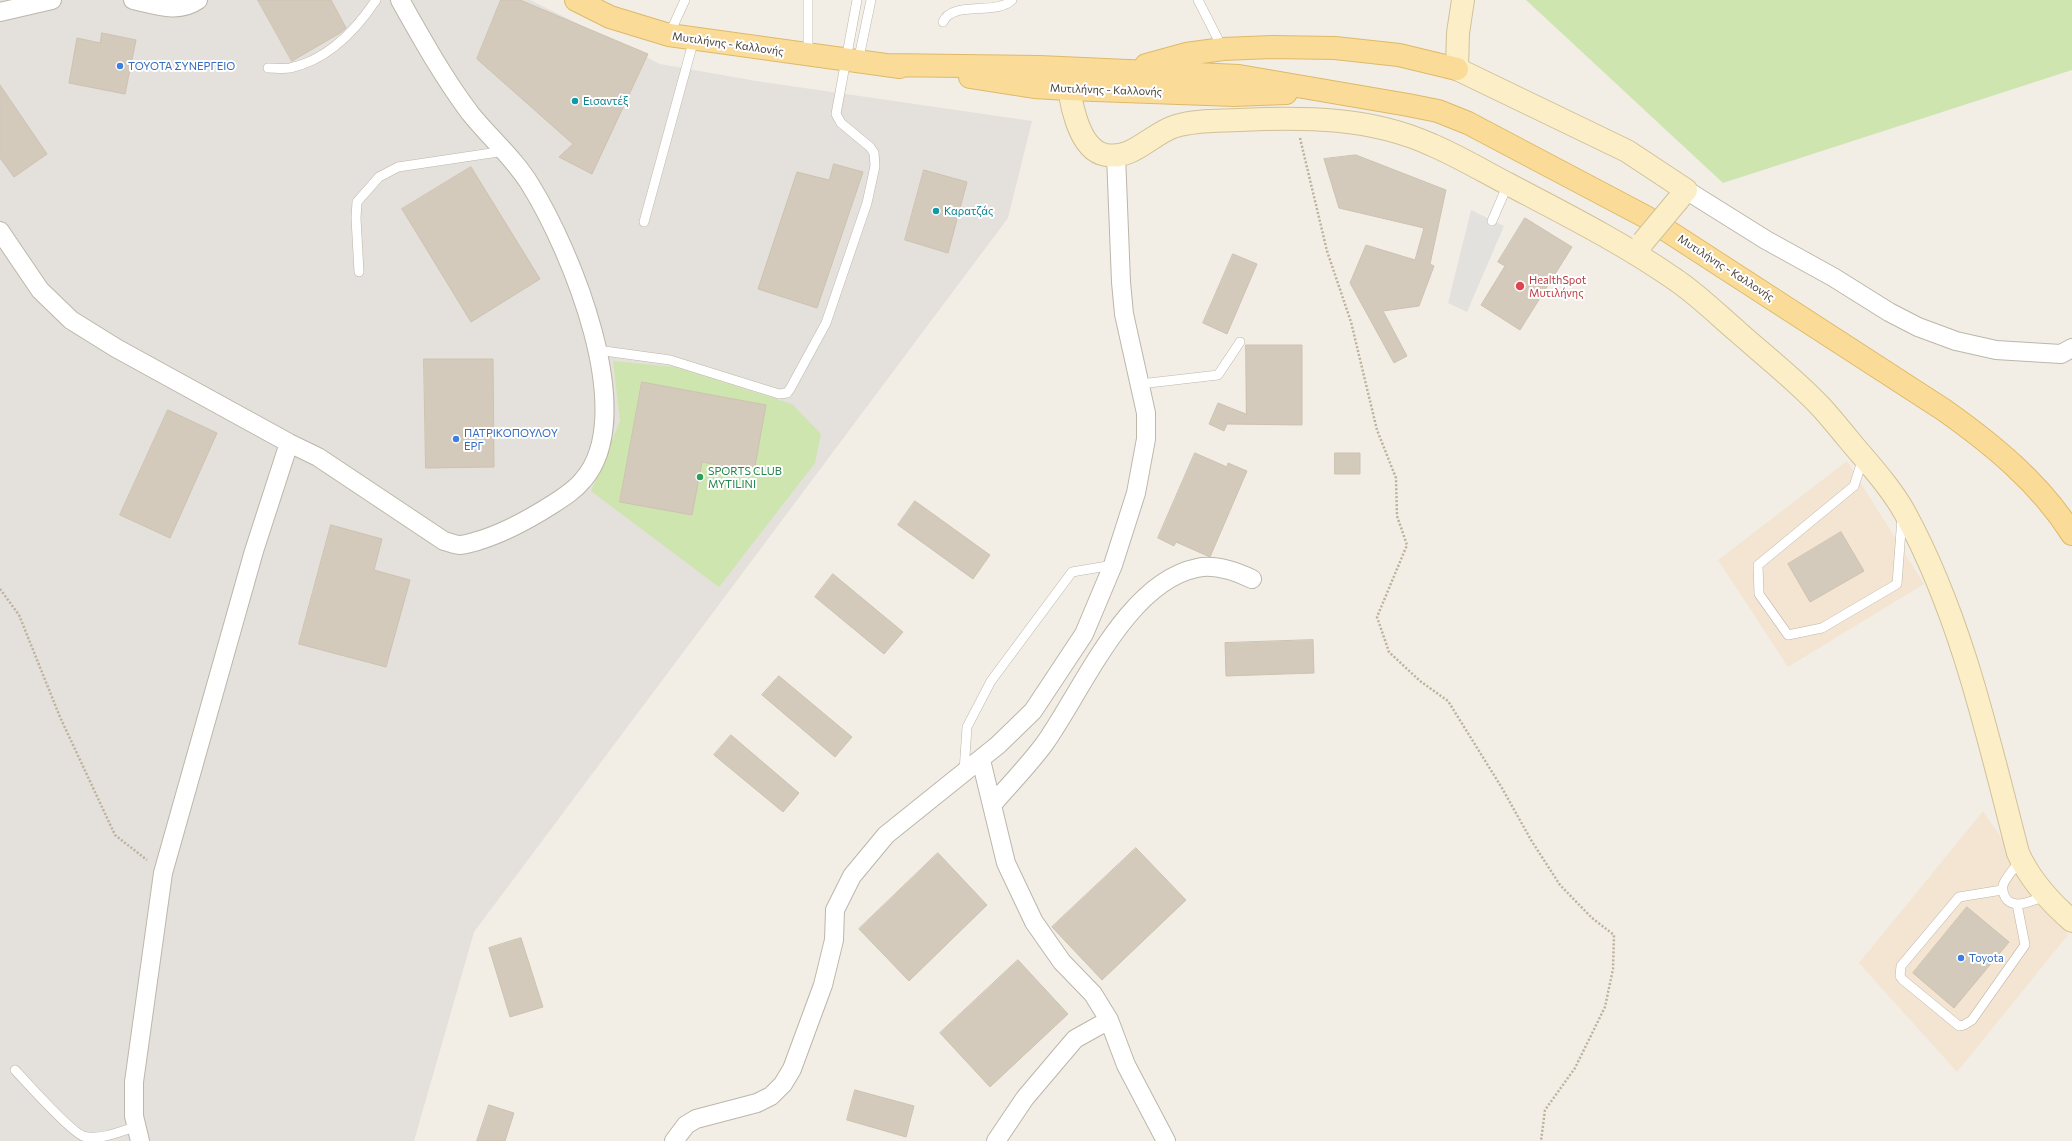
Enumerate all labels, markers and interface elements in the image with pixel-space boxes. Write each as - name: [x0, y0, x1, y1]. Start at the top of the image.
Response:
- street label: Μυτιλήνης - Καλλονής: [671, 30, 785, 58]
- place label: ΤΟΥΟΤΑ ΣΥΝΕΡΓΕΙΟ: [128, 59, 235, 73]
- marker: ΤΟΥΟΤΑ ΣΥΝΕΡΓΕΙΟ: [115, 61, 125, 71]
- street label: Μυτιλήνης - Καλλονής: [1050, 81, 1162, 99]
- place label: Εισαντέξ: [583, 94, 628, 108]
- marker: Εισαντέξ: [570, 96, 580, 106]
- place label: Καρατζάς: [944, 204, 993, 218]
- marker: Καρατζάς: [931, 206, 941, 216]
- street label: Μυτιλήνης - Καλλονής: [1675, 232, 1777, 304]
- place label: HealthSpot Μυτιλήνης: [1529, 273, 1586, 299]
- marker: HealthSpot Μυτιλήνης: [1514, 280, 1526, 292]
- place label: ΠΑΤΡΙΚΟΠΟΥΛΟΥ ΕΡΓ: [464, 426, 558, 452]
- marker: ΠΑΤΡΙΚΟΠΟΥΛΟΥ ΕΡΓ: [451, 434, 461, 444]
- place label: SPORTS CLUB MYTILINI: [708, 464, 782, 490]
- marker: SPORTS CLUB MYTILINI: [695, 472, 705, 482]
- place label: Toyota: [1969, 951, 2004, 965]
- marker: Toyota: [1956, 953, 1966, 963]

